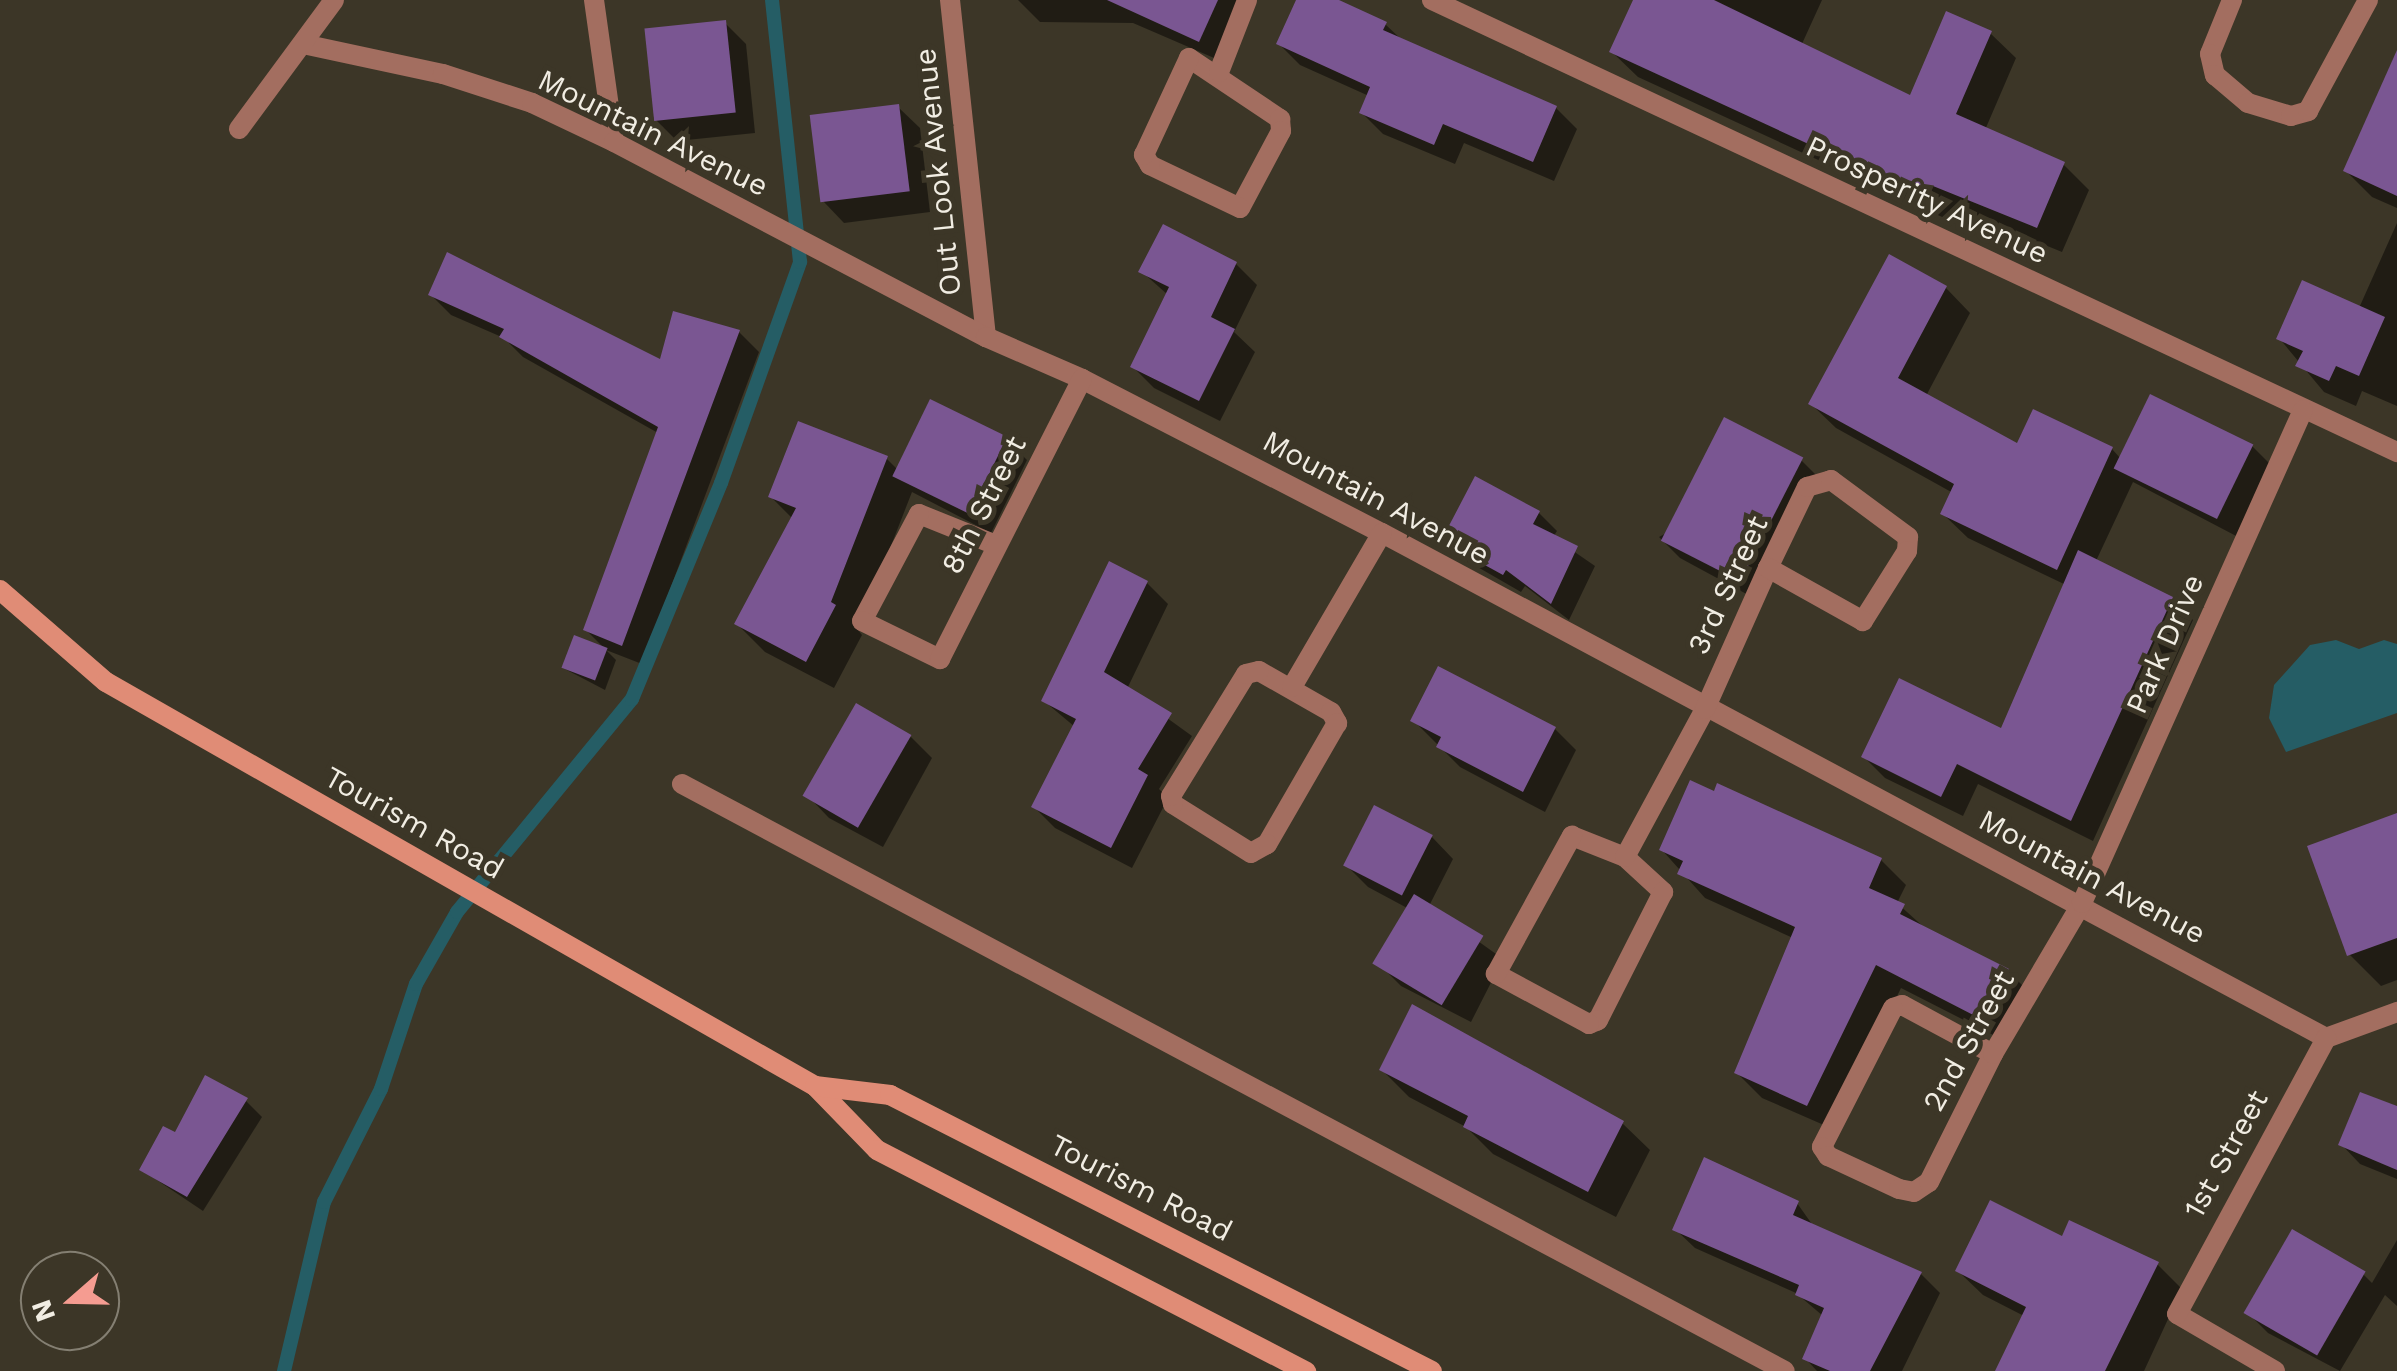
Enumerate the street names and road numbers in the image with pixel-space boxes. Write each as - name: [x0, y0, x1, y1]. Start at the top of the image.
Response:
- street label: Out Look Avenue: [907, 46, 969, 298]
- street label: Mountain Avenue: [532, 61, 774, 205]
- street label: Prosperity Avenue: [1799, 128, 2055, 272]
- street label: Mountain Avenue: [1256, 423, 1496, 573]
- street label: 8th Street: [934, 430, 1034, 580]
- street label: 3rd Street: [1680, 510, 1776, 660]
- street label: Park Drive: [2118, 568, 2212, 720]
- street label: Tourism Road: [318, 759, 510, 887]
- street label: Mountain Avenue: [1972, 802, 2212, 952]
- street label: 2nd Street: [1916, 964, 2022, 1118]
- street label: 1st Street: [2176, 1084, 2276, 1224]
- street label: Tourism Road: [1044, 1127, 1238, 1249]

